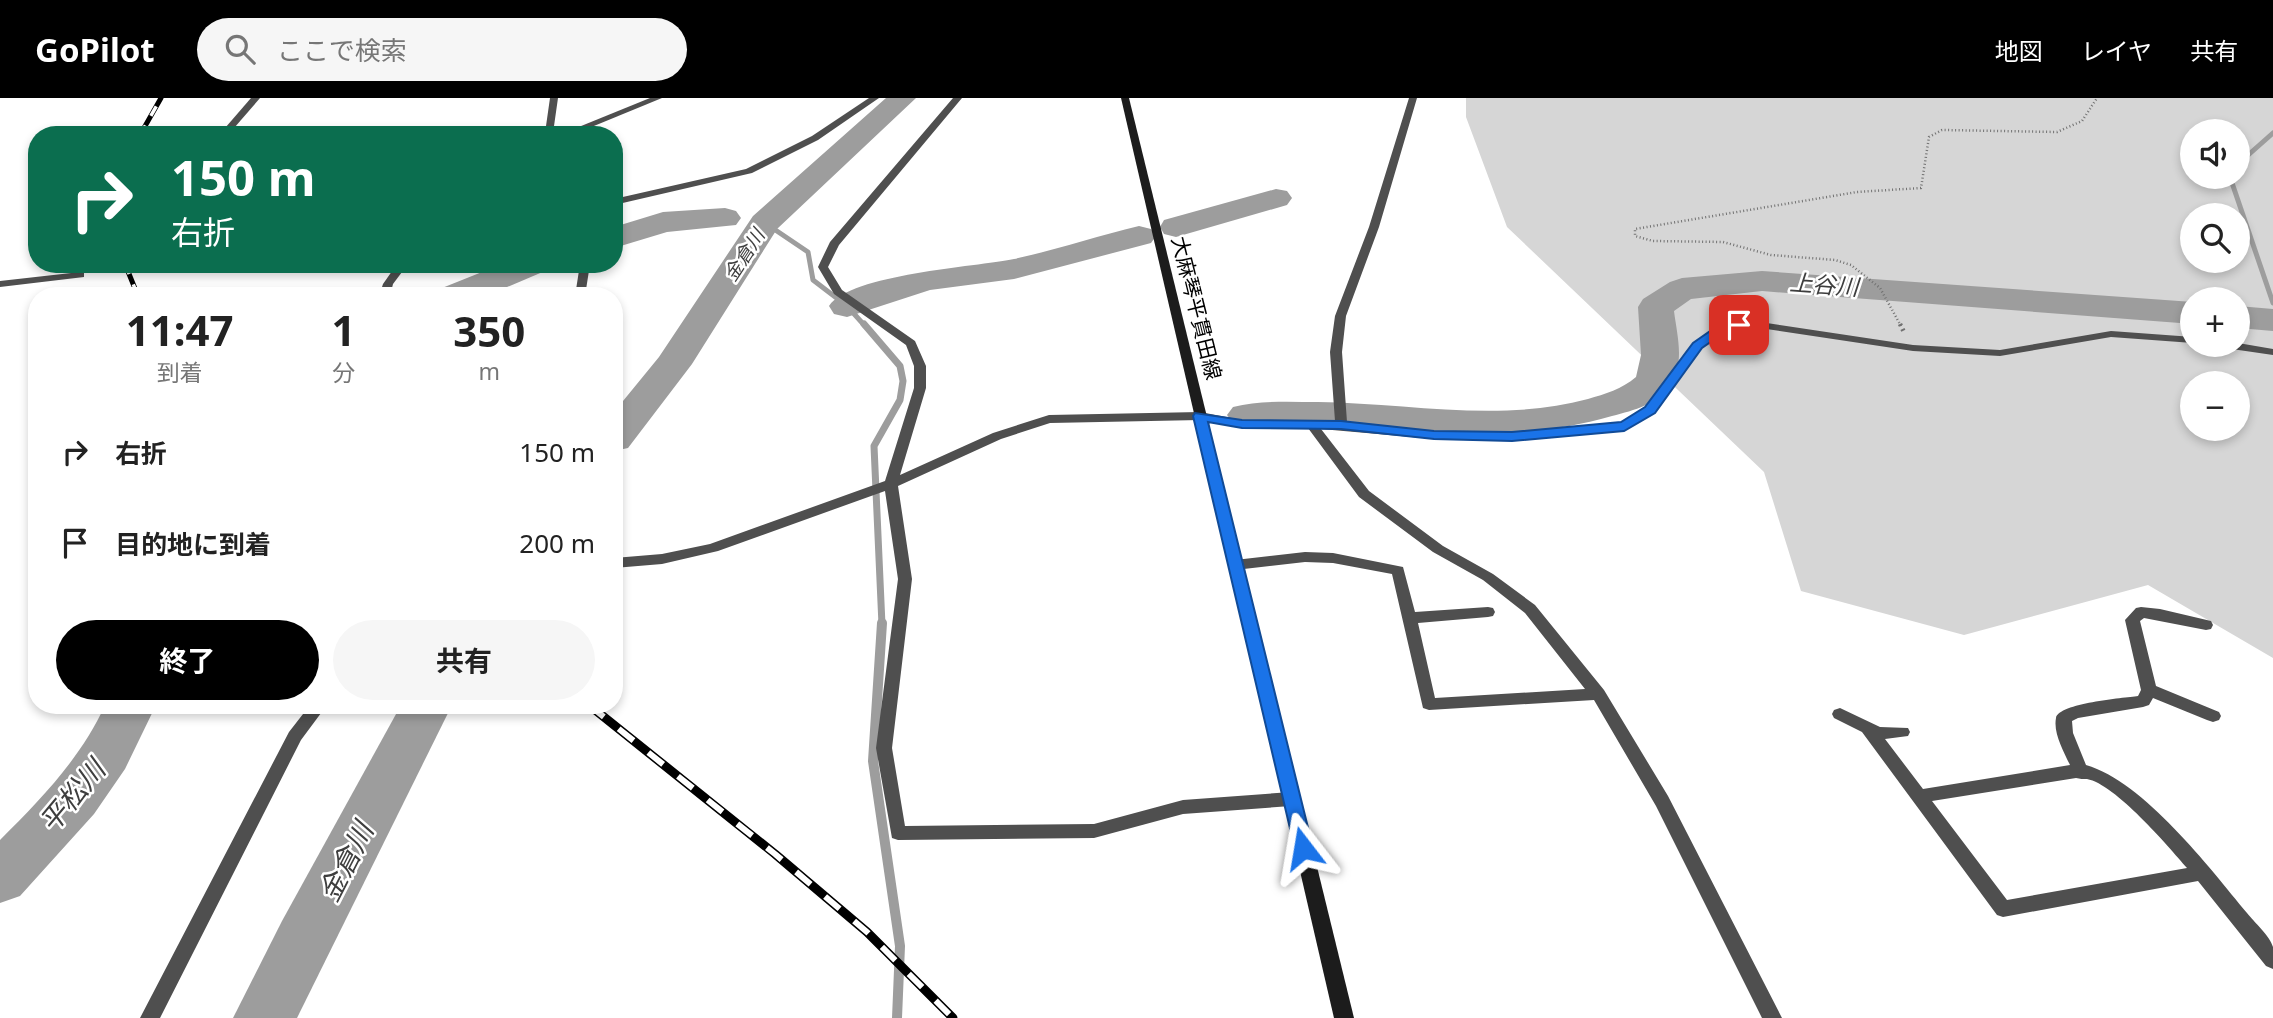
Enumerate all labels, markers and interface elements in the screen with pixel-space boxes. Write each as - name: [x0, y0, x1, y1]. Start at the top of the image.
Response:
- search box: [197, 18, 687, 81]
- text: GoPilot: [35, 27, 155, 72]
- icon: search: [221, 30, 259, 68]
- text: ここで検索: [277, 32, 407, 68]
- text: 地図: [1995, 34, 2043, 67]
- text: レイヤ: [2081, 34, 2152, 67]
- text: 共有: [2190, 34, 2238, 67]
- map controls: [2180, 119, 2250, 441]
- button: sound: [2180, 119, 2250, 189]
- text: 150 m: [171, 144, 316, 210]
- icon: right: [56, 154, 147, 245]
- button: search: [2180, 203, 2250, 273]
- text: 右折: [171, 210, 235, 253]
- water label: 金倉川: [718, 222, 772, 286]
- street label: 大麻琴平貫田線: [1166, 233, 1228, 382]
- water label: 上谷川: [1789, 266, 1863, 303]
- button: +: [2180, 287, 2250, 357]
- pin: [1709, 295, 1769, 355]
- text: 11:47: [126, 301, 234, 358]
- text: 1: [331, 301, 355, 358]
- text: 350: [453, 302, 525, 359]
- icon: arrive: [1720, 306, 1758, 344]
- text: m: [478, 355, 500, 387]
- text: 到着: [157, 356, 203, 388]
- text: 分: [332, 356, 355, 388]
- button: −: [2180, 371, 2250, 441]
- icon: right: [56, 433, 94, 471]
- text: 150 m: [519, 434, 595, 470]
- text: 右折: [115, 435, 167, 471]
- icon: arrive: [56, 524, 94, 562]
- text: 200 m: [519, 525, 595, 561]
- text: 目的地に到着: [115, 526, 271, 562]
- button: 終了: [56, 620, 319, 700]
- button: 共有: [333, 620, 595, 700]
- water label: 平松川: [30, 749, 115, 840]
- position arrow: [1266, 811, 1340, 885]
- water label: 金倉川: [309, 813, 382, 908]

